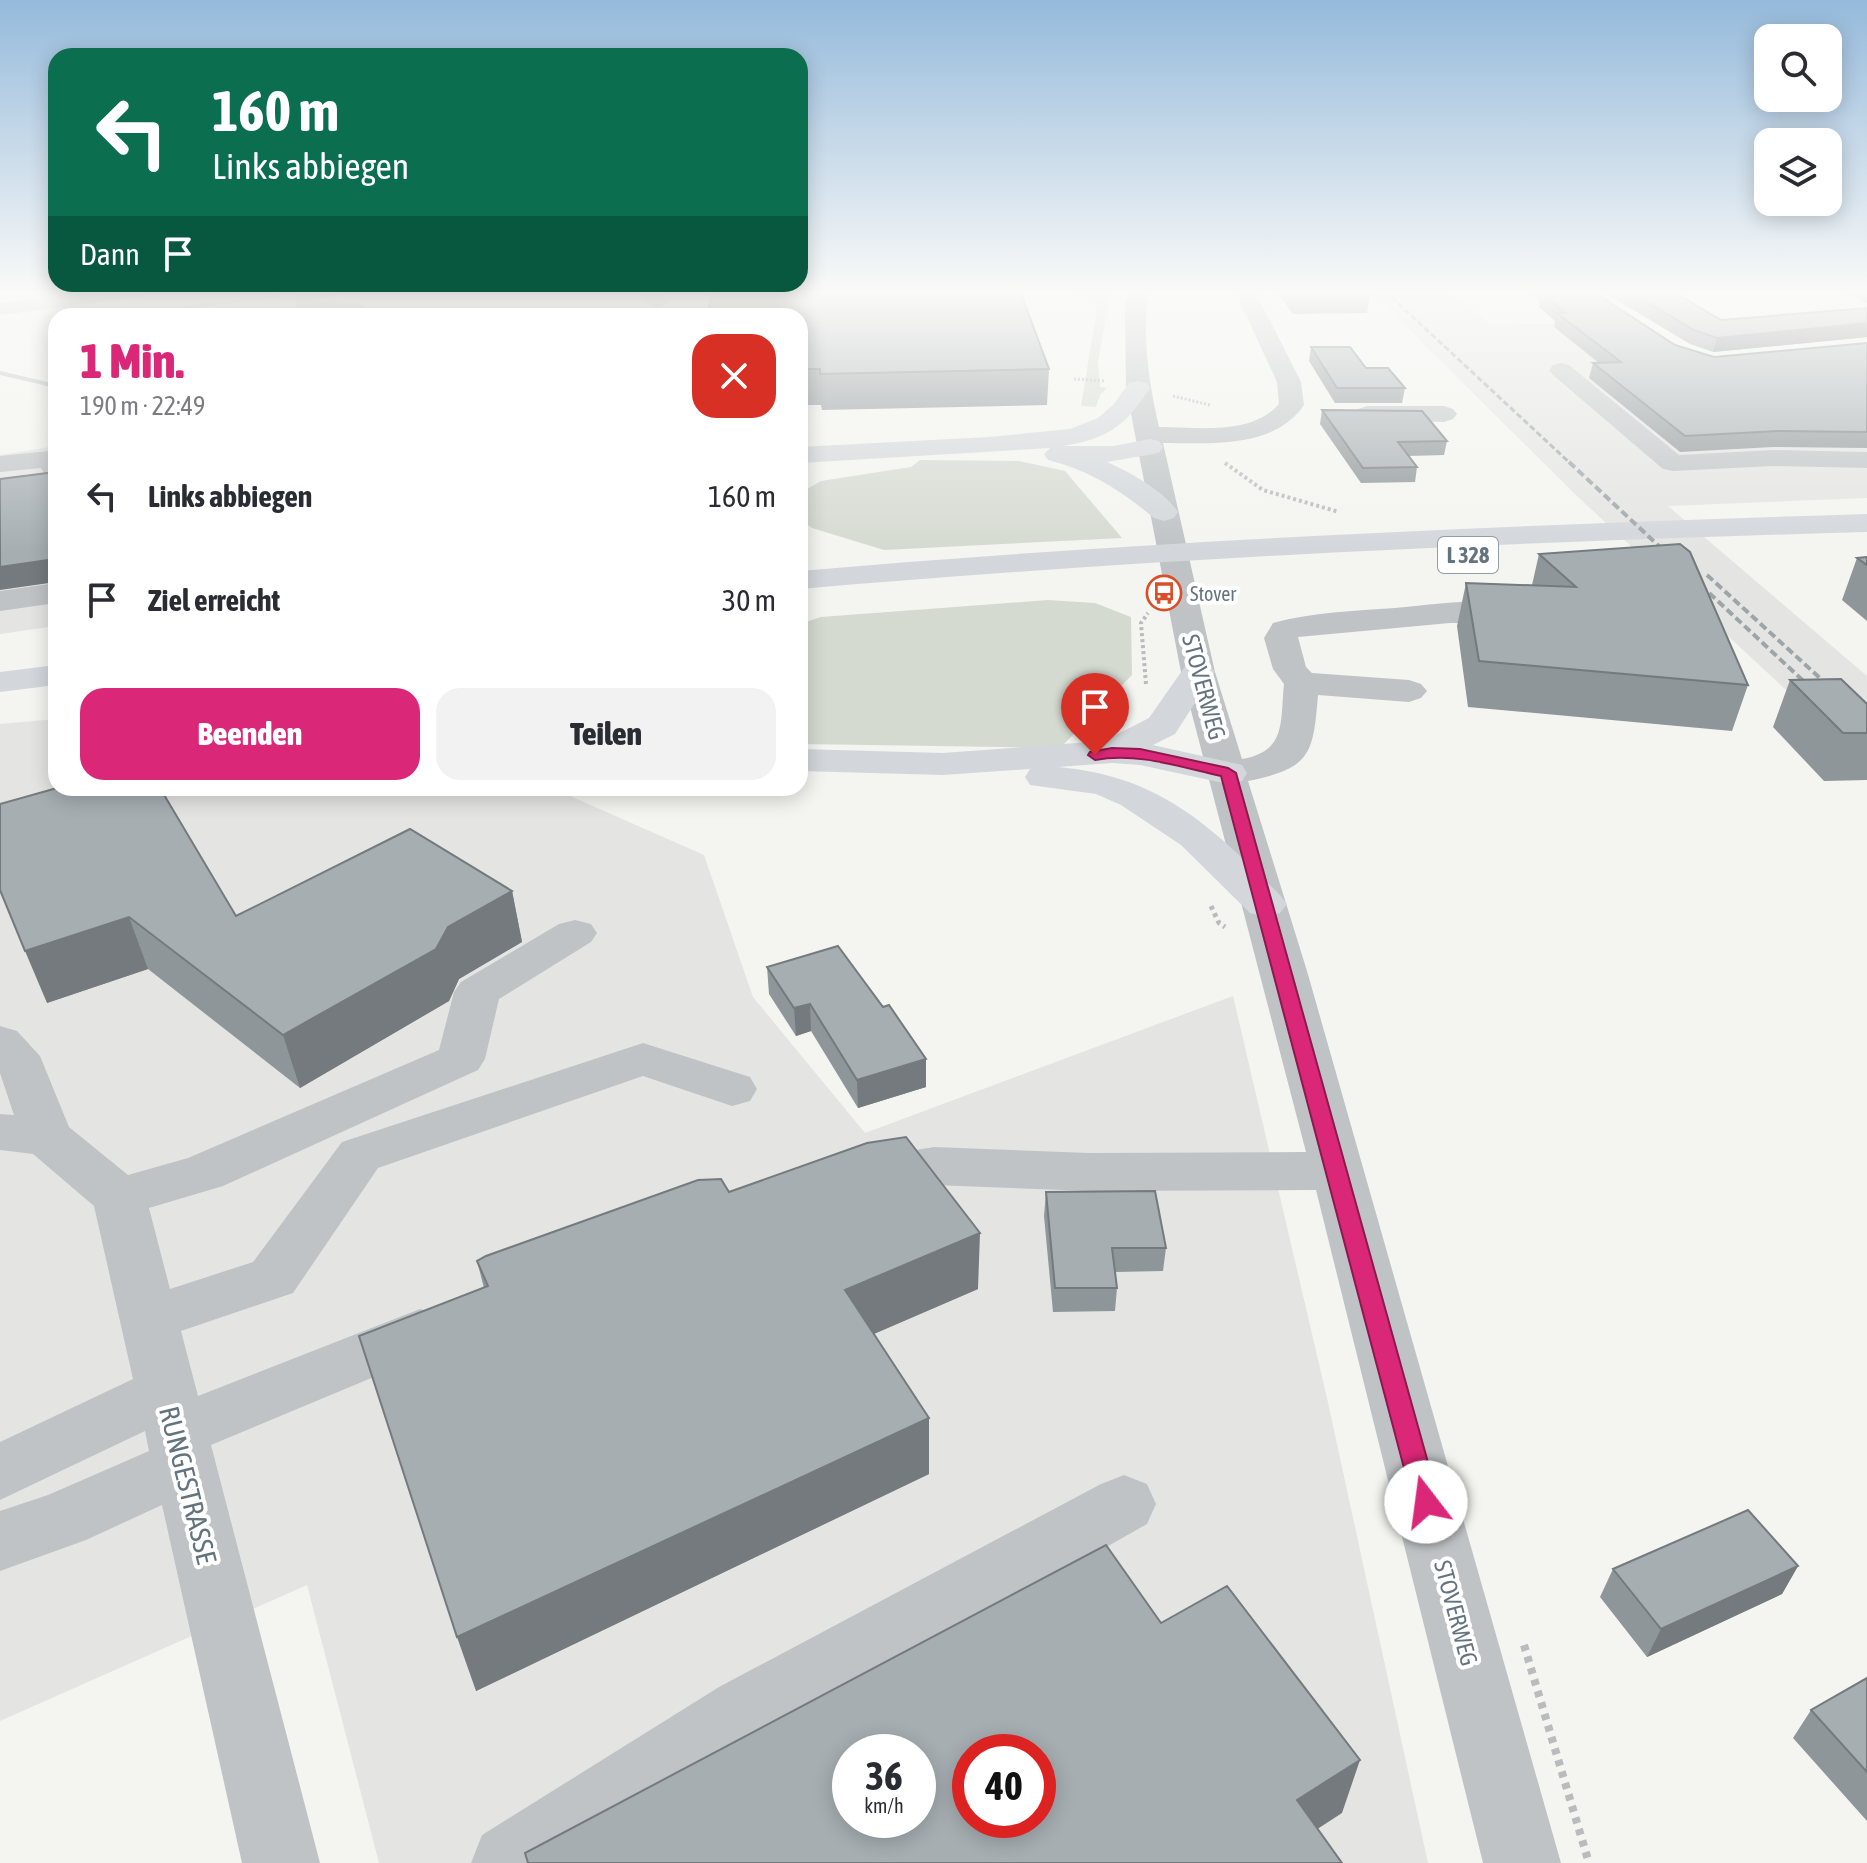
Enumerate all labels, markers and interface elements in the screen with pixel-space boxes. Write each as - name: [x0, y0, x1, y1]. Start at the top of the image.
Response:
- map controls: [1754, 24, 1842, 216]
- button: search: [1754, 24, 1842, 112]
- text: 160 m: [212, 79, 339, 143]
- icon: left: [80, 80, 184, 184]
- button: layers: [1754, 128, 1842, 216]
- text: Links abbiegen: [212, 145, 409, 187]
- icon: arrive: [156, 232, 200, 276]
- text: Dann: [80, 237, 140, 271]
- text: 1 Min.: [80, 333, 184, 388]
- button: close: [692, 334, 776, 418]
- text: 190 m · 22:49: [80, 391, 205, 421]
- icon: left: [80, 474, 124, 518]
- text: Links abbiegen: [148, 479, 312, 513]
- text: 160 m: [708, 479, 776, 513]
- road number: L 328: [1438, 537, 1498, 573]
- bus stop icon: Stover: [1145, 574, 1183, 612]
- icon: arrive: [80, 578, 124, 622]
- place label: Stover: [1190, 582, 1237, 605]
- text: Ziel erreicht: [148, 583, 280, 617]
- text: 30 m: [722, 583, 776, 617]
- street label: STOVERWEG: [1177, 631, 1231, 743]
- pin: [1061, 673, 1129, 755]
- icon: arrive: [1073, 685, 1117, 729]
- button: Beenden: [80, 688, 420, 780]
- button: Teilen: [436, 688, 776, 780]
- street label: RUNGESTRASSE: [153, 1403, 223, 1567]
- position arrow: [1384, 1460, 1468, 1544]
- street label: STOVERWEG: [1429, 1557, 1483, 1669]
- speed limit sign: 40: [952, 1734, 1056, 1838]
- text: 36: [865, 1753, 903, 1798]
- text: km/h: [864, 1794, 904, 1817]

